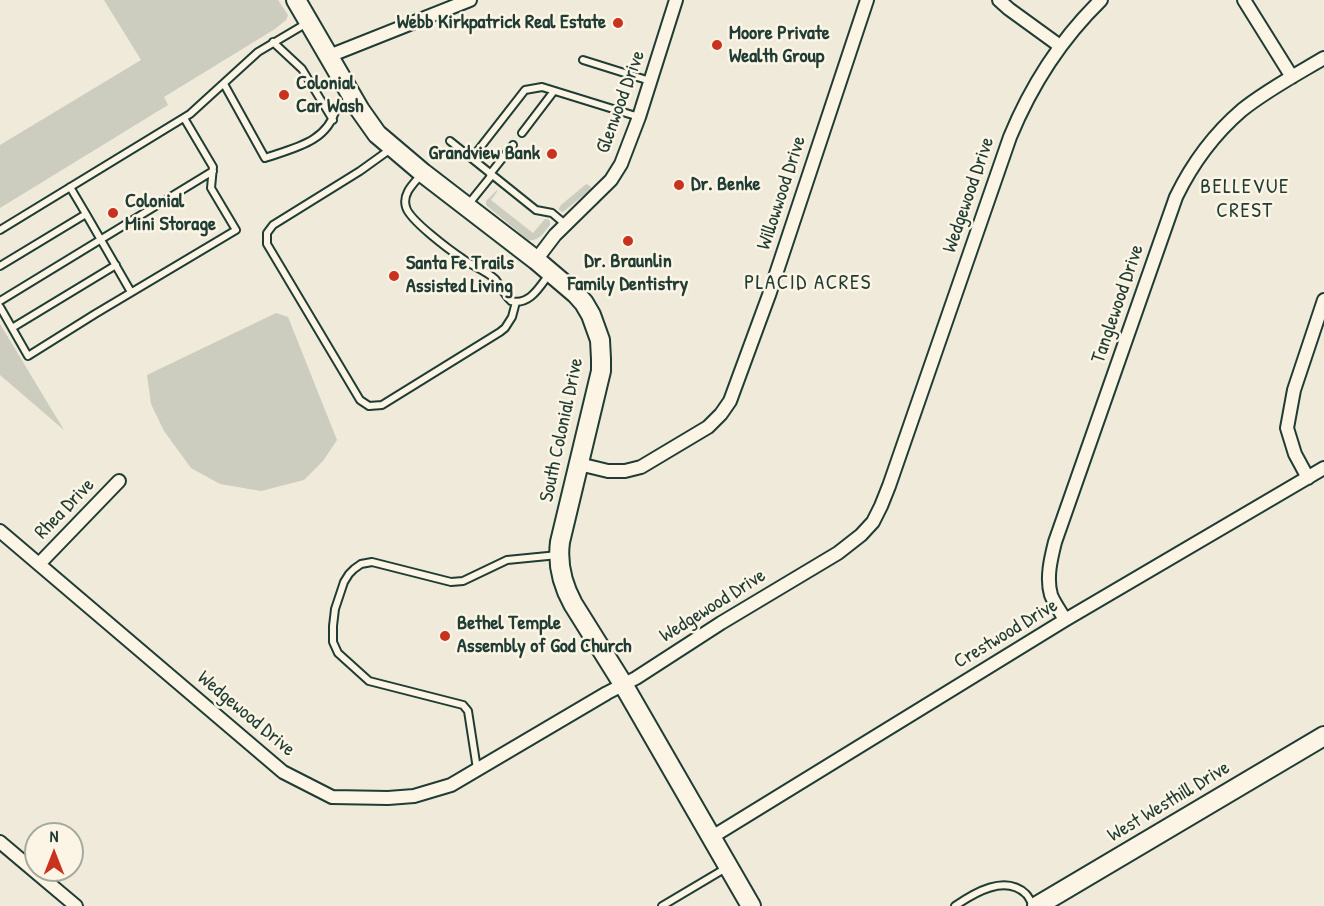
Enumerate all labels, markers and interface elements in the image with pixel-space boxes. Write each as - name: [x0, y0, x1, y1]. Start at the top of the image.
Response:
- place label: Webb Kirkpatrick Real Estate: [397, 11, 606, 35]
- marker: Webb Kirkpatrick Real Estate: [611, 16, 625, 30]
- place label: Moore Private Wealth Group: [729, 22, 830, 69]
- marker: Moore Private Wealth Group: [710, 38, 724, 52]
- street label: Glenwood Drive: [591, 47, 651, 157]
- place label: Colonial Car Wash: [296, 72, 363, 119]
- marker: Colonial Car Wash: [277, 88, 291, 102]
- street label: Willowwood Drive: [752, 133, 812, 253]
- street label: Wedgewood Drive: [938, 134, 1000, 256]
- place label: Grandview Bank: [428, 142, 540, 166]
- marker: Grandview Bank: [545, 147, 559, 161]
- place label: Dr. Benke: [691, 173, 760, 197]
- district label: BELLEVUE CREST: [1200, 174, 1290, 224]
- marker: Dr. Benke: [672, 178, 686, 192]
- place label: Colonial Mini Storage: [125, 190, 216, 237]
- marker: Colonial Mini Storage: [106, 206, 120, 220]
- marker: Dr. Braunlin Family Dentistry: [621, 234, 635, 248]
- street label: Tanglewood Drive: [1086, 242, 1150, 366]
- place label: Dr. Braunlin Family Dentistry: [568, 250, 688, 297]
- place label: Santa Fe Trails Assisted Living: [406, 252, 514, 299]
- marker: Santa Fe Trails Assisted Living: [387, 269, 401, 283]
- district label: PLACID ACRES: [744, 270, 872, 296]
- street label: South Colonial Drive: [535, 356, 589, 504]
- street label: Rhea Drive: [30, 474, 100, 544]
- street label: Wedgewood Drive: [656, 564, 770, 648]
- street label: Crestwood Drive: [950, 594, 1062, 674]
- place label: Bethel Temple Assembly of God Church: [457, 612, 631, 659]
- marker: Bethel Temple Assembly of God Church: [438, 629, 452, 643]
- street label: Wedgewood Drive: [192, 666, 300, 762]
- street label: West Westhill Drive: [1104, 756, 1234, 848]
- north arrow: [24, 822, 84, 882]
- text: N: [50, 825, 58, 847]

